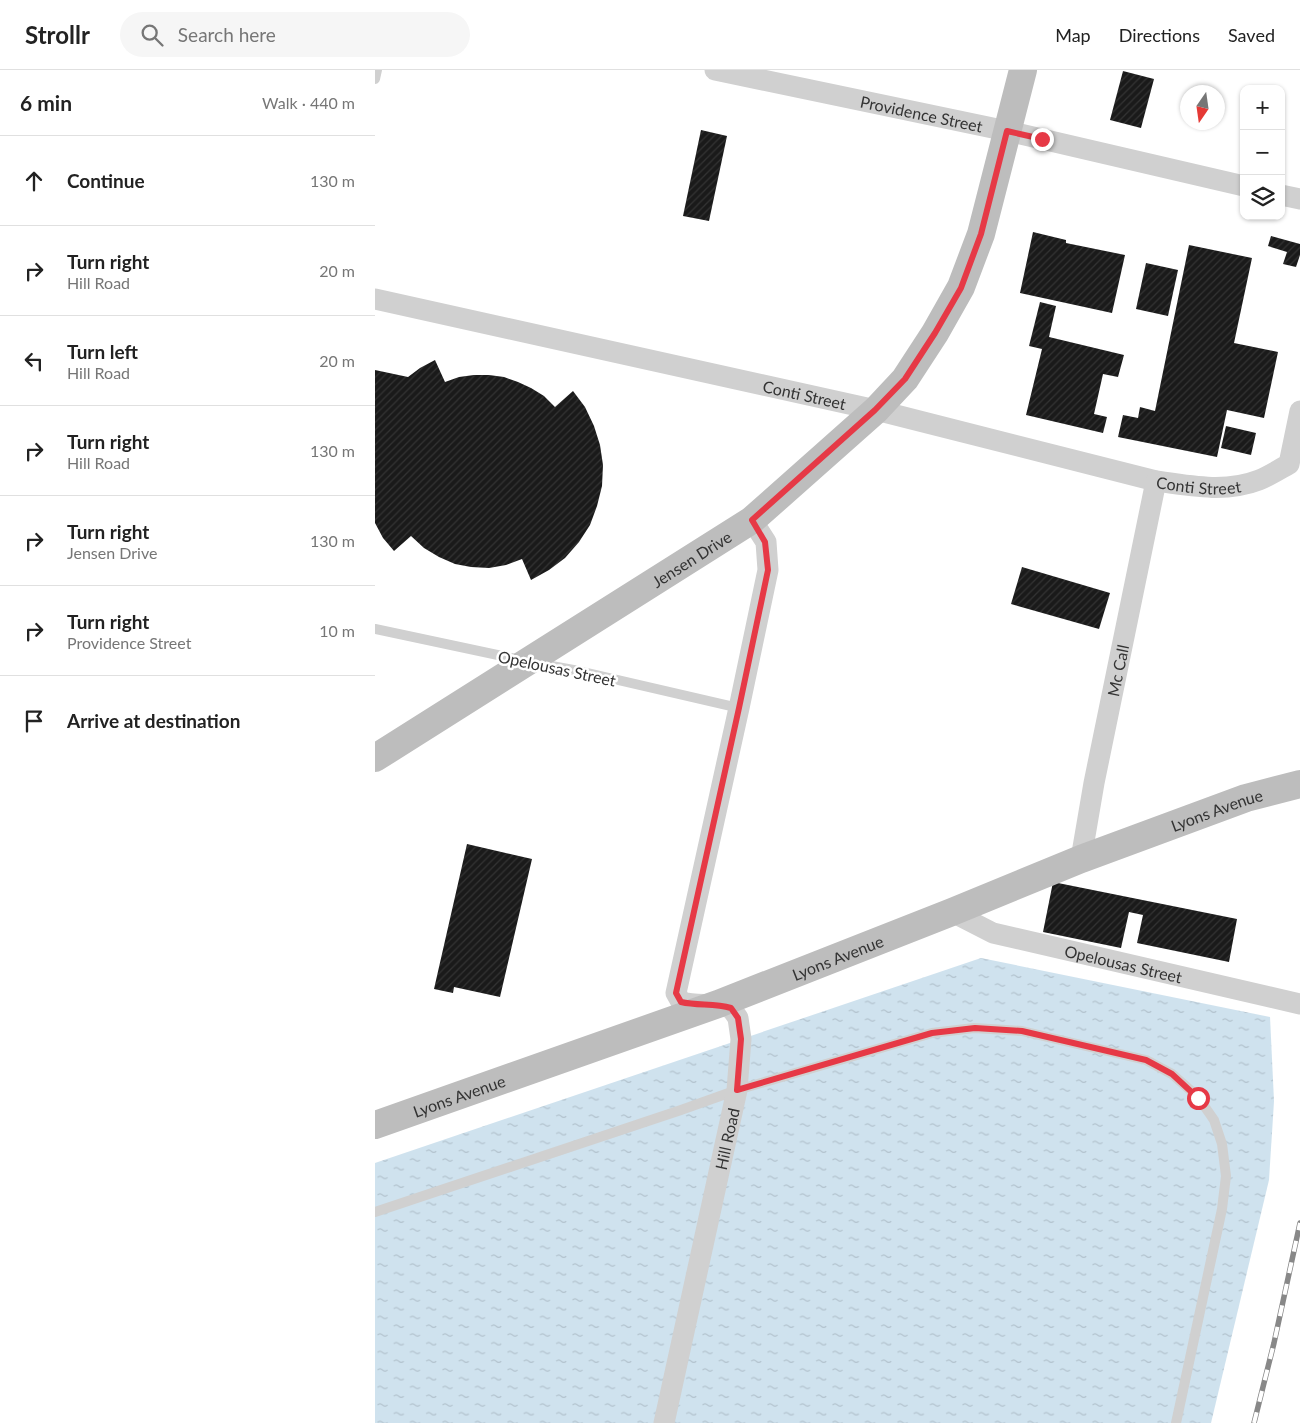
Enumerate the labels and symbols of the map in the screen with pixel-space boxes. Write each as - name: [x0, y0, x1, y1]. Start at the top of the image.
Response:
- north arrow: [1180, 85, 1225, 130]
- street label: Providence Street: [859, 91, 985, 135]
- route end: [1031, 128, 1054, 151]
- street label: Conti Street: [761, 376, 848, 413]
- street label: Conti Street: [1155, 472, 1243, 497]
- street label: Jensen Drive: [648, 526, 735, 591]
- street label: Mc Call: [1103, 643, 1132, 698]
- street label: Opelousas Street: [496, 646, 618, 690]
- street label: Lyons Avenue: [1168, 785, 1264, 835]
- street label: Lyons Avenue: [789, 931, 886, 984]
- street label: Opelousas Street: [1063, 940, 1184, 986]
- street label: Lyons Avenue: [410, 1070, 507, 1120]
- route start: [1187, 1087, 1210, 1110]
- street label: Hill Road: [710, 1106, 742, 1172]

